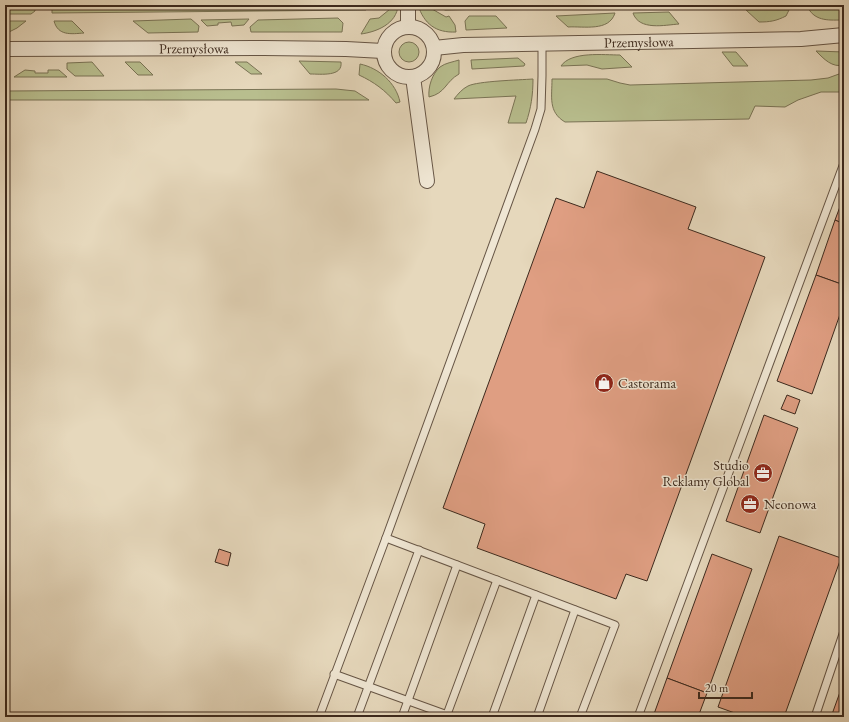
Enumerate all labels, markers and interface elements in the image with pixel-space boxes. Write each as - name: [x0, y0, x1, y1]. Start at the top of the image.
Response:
- street label: Przemysłowa: [604, 32, 674, 51]
- street label: Przemysłowa: [159, 39, 229, 57]
- shop icon: Castorama: [593, 372, 615, 394]
- place label: Castorama: [618, 374, 677, 392]
- place label: Studio Reklamy Global: [662, 456, 750, 490]
- office icon: Studio Reklamy Global: [752, 462, 774, 484]
- office icon: Neonowa: [739, 493, 761, 515]
- place label: Neonowa: [764, 495, 817, 513]
- scale bar: [699, 674, 752, 700]
- text: 20 m: [705, 680, 729, 696]

